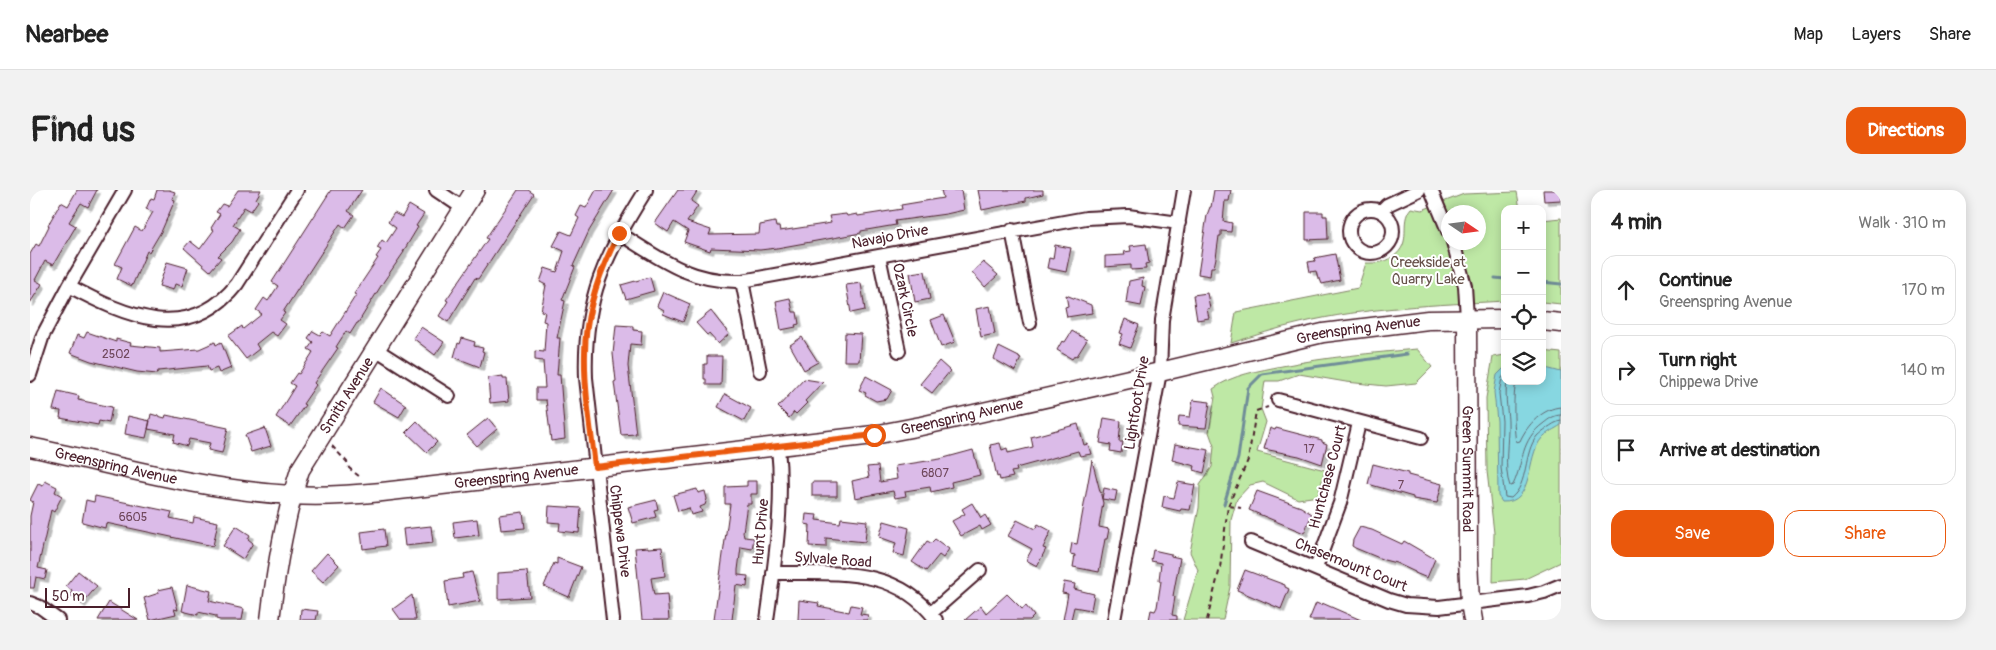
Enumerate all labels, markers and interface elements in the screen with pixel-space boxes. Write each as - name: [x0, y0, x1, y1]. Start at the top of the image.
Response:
- text: Nearbee: [25, 20, 108, 49]
- text: Map: [1794, 23, 1823, 46]
- text: Layers: [1851, 23, 1901, 46]
- text: Share: [1929, 23, 1971, 46]
- button: Directions: [1846, 107, 1966, 154]
- text: Find us: [30, 108, 135, 152]
- north arrow: [1441, 205, 1486, 250]
- map controls: [1501, 205, 1546, 385]
- button: +: [1501, 205, 1546, 250]
- text: 4 min: [1611, 209, 1662, 236]
- text: Walk · 310 m: [1859, 213, 1946, 233]
- street label: Navajo Drive: [850, 220, 930, 254]
- route end: [608, 222, 631, 245]
- button: −: [1501, 250, 1546, 295]
- park label: Creekside at Quarry Lake: [1390, 253, 1467, 289]
- street label: Ozark Circle: [888, 261, 922, 339]
- text: Continue: [1659, 268, 1732, 292]
- icon: ahead: [1612, 276, 1640, 304]
- text: 170 m: [1902, 280, 1945, 300]
- text: Greenspring Avenue: [1659, 292, 1792, 312]
- button: locate: [1501, 295, 1546, 340]
- street label: Greenspring Avenue: [1294, 311, 1422, 349]
- button: layers: [1501, 340, 1546, 385]
- house number: 2502: [102, 347, 130, 362]
- text: Turn right: [1659, 348, 1737, 372]
- street label: Smith Avenue: [315, 353, 378, 438]
- street label: Lightfoot Drive: [1120, 354, 1154, 451]
- icon: right: [1612, 356, 1640, 384]
- text: 140 m: [1901, 360, 1945, 380]
- text: Chippewa Drive: [1659, 372, 1758, 392]
- street label: Greenspring Avenue: [899, 394, 1026, 439]
- street label: Green Summit Road: [1458, 406, 1477, 532]
- street label: Huntchase Court: [1305, 422, 1351, 531]
- route start: [863, 424, 886, 447]
- icon: arrive: [1612, 436, 1640, 464]
- text: Arrive at destination: [1659, 438, 1820, 462]
- house number: 17: [1303, 442, 1315, 457]
- street label: Greenspring Avenue: [53, 443, 179, 489]
- street label: Greenspring Avenue: [453, 460, 580, 493]
- house number: 6807: [921, 466, 949, 481]
- house number: 7: [1398, 478, 1405, 493]
- street label: Chippewa Drive: [605, 484, 635, 579]
- street label: Hunt Drive: [749, 497, 773, 566]
- house number: 6605: [119, 510, 147, 525]
- button: Save: [1611, 510, 1774, 557]
- button: Share: [1784, 510, 1946, 557]
- street label: Chasemount Court: [1292, 534, 1411, 597]
- street label: Sylvale Road: [794, 548, 872, 572]
- scale bar: [45, 585, 130, 608]
- text: 50 m: [52, 588, 85, 605]

